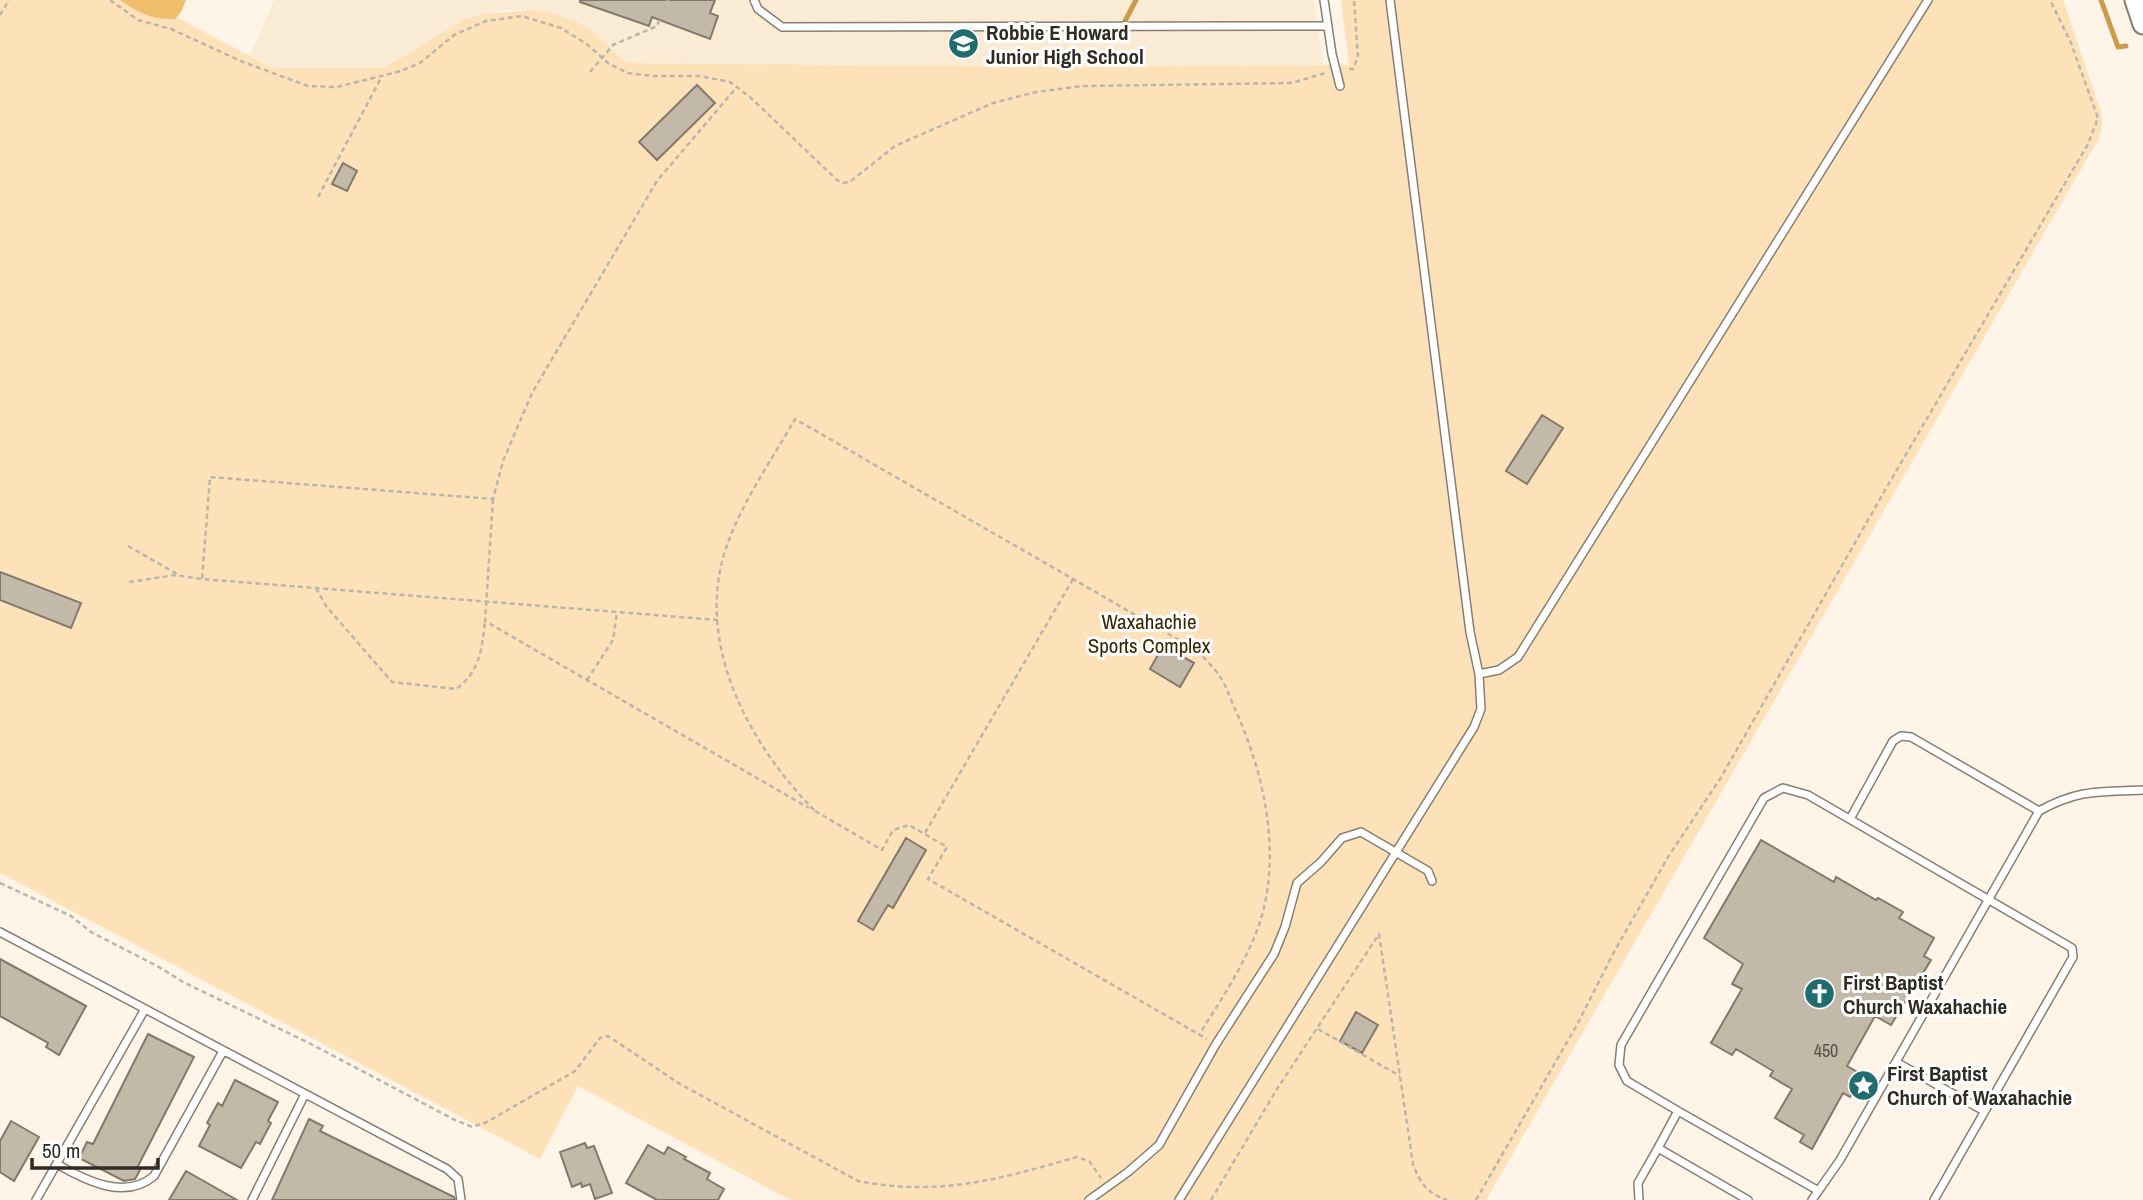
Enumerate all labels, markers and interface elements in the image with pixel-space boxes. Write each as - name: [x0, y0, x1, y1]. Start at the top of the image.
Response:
- place label: Robbie E Howard Junior High School: [986, 18, 1144, 71]
- school or university icon: Robbie E Howard Junior High School: [946, 27, 980, 61]
- park label: Waxahachie Sports Complex: [1088, 607, 1211, 660]
- place label: First Baptist Church Waxahachie: [1843, 968, 2007, 1021]
- church icon: First Baptist Church Waxahachie: [1803, 977, 1837, 1011]
- house number: 450: [1814, 1038, 1838, 1063]
- place label: First Baptist Church of Waxahachie: [1887, 1059, 2072, 1112]
- place icon: First Baptist Church of Waxahachie: [1847, 1068, 1881, 1102]
- scale bar: [32, 1126, 158, 1170]
- text: 50 m: [42, 1136, 80, 1165]

